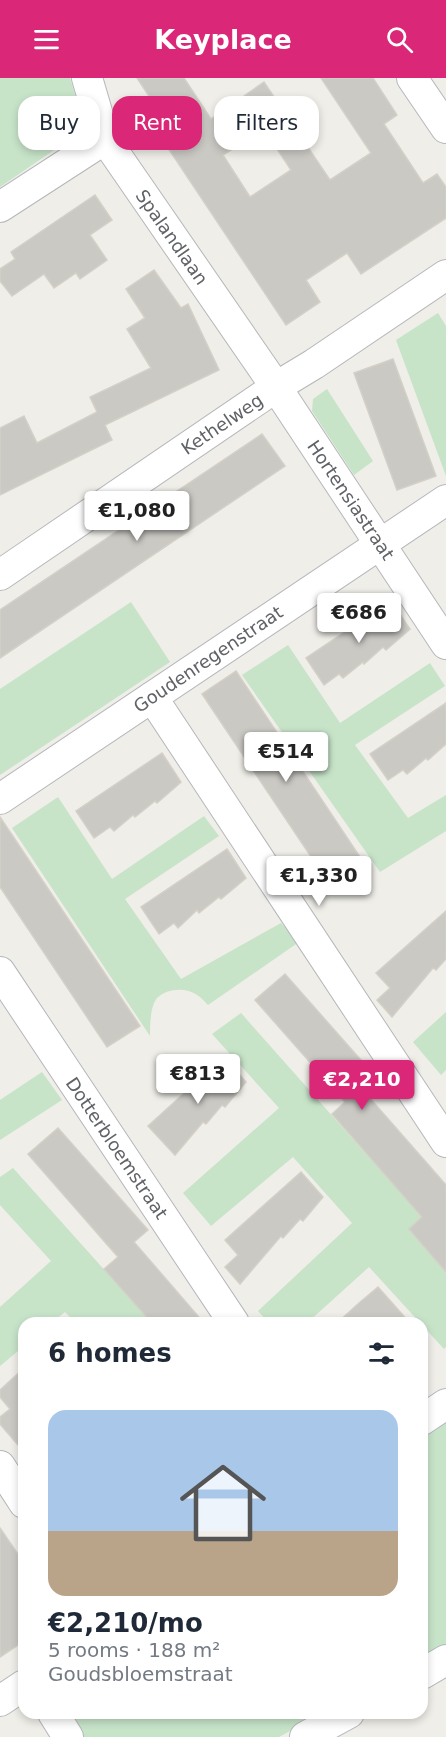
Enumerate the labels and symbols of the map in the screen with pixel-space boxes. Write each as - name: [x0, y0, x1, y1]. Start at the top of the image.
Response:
- street label: Spalandlaan: [132, 185, 212, 289]
- street label: Kethelweg: [177, 389, 267, 459]
- street label: Hortensiastraat: [303, 436, 399, 564]
- pin: €1,080: [88, 491, 186, 542]
- pin: €686: [323, 593, 395, 644]
- street label: Goudenregenstraat: [129, 601, 287, 717]
- pin: €514: [250, 732, 322, 783]
- pin: €1,330: [270, 856, 368, 907]
- pin: €813: [162, 1054, 234, 1105]
- pin: €2,210: [313, 1060, 411, 1111]
- street label: Dotterbloemstraat: [62, 1073, 172, 1223]

